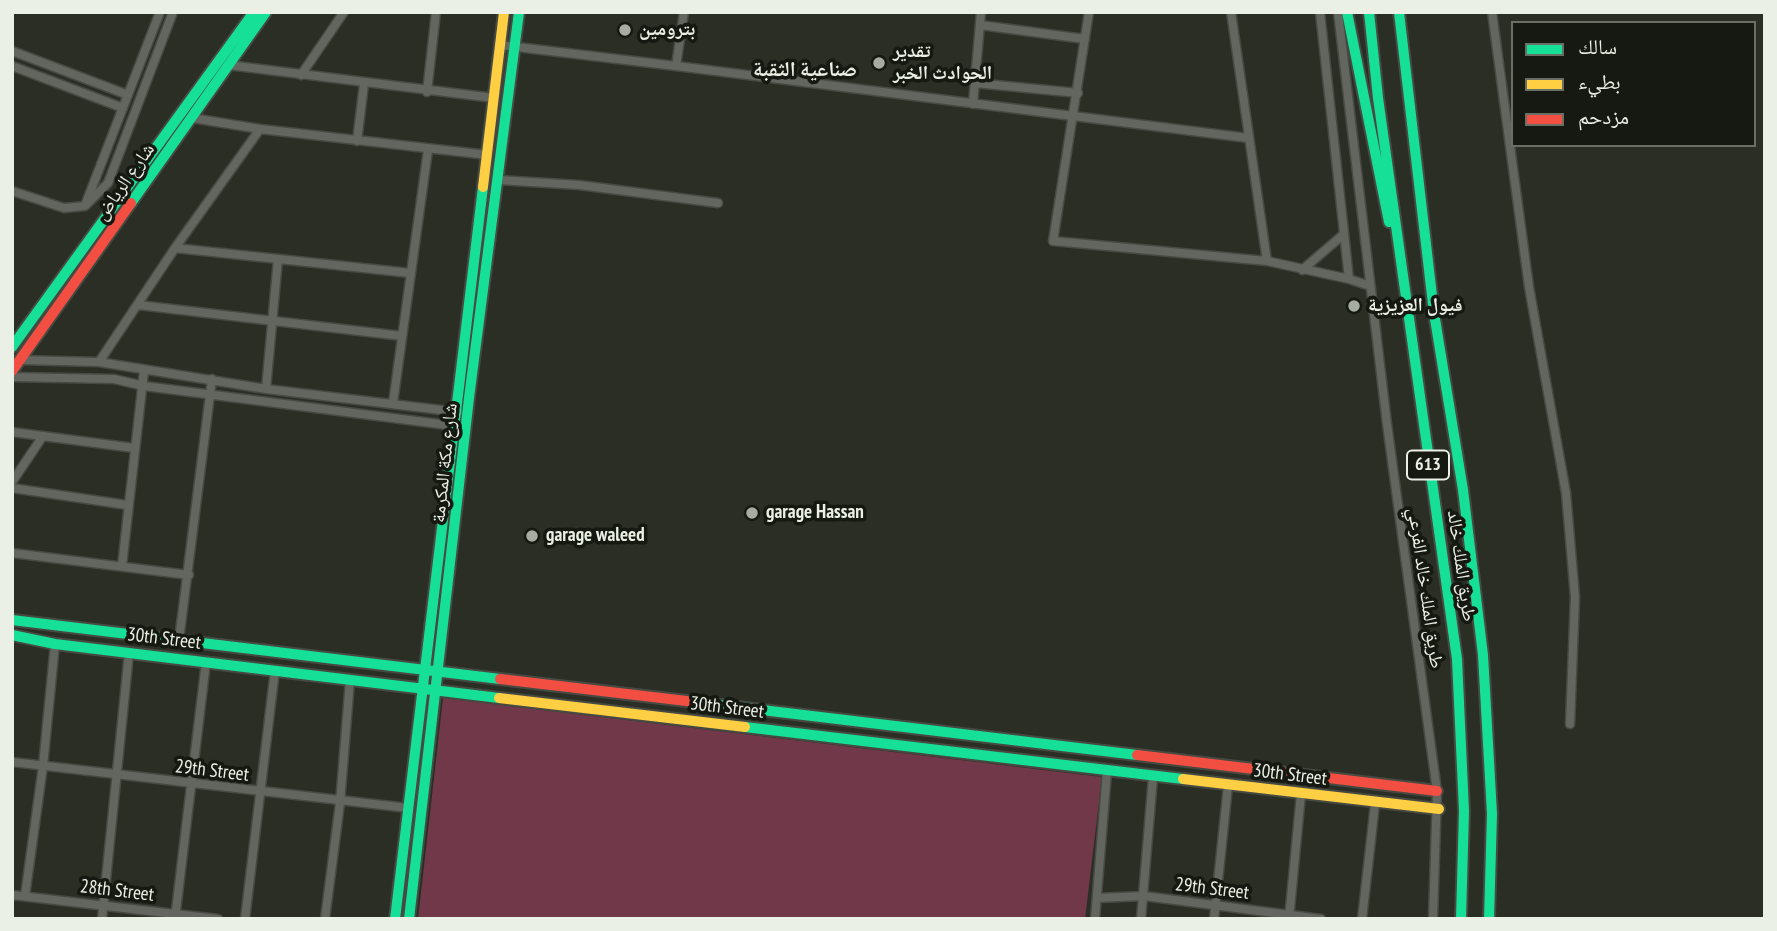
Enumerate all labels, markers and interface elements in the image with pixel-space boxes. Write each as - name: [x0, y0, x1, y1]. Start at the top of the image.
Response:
- place label: بترومين: [639, 19, 695, 41]
- legend: [1511, 21, 1756, 147]
- marker: بترومين: [617, 22, 633, 38]
- text: سالك: [1578, 33, 1617, 60]
- place label: تقدير الحوادث الخبر: [893, 41, 992, 85]
- marker: تقدير الحوادث الخبر: [871, 55, 887, 71]
- district label: صناعية الثقبة: [753, 57, 857, 83]
- text: بطيء: [1578, 68, 1621, 95]
- text: مزدحم: [1578, 103, 1629, 130]
- street label: شارع الرياض: [90, 139, 160, 225]
- place label: فيول العزيزية: [1368, 295, 1463, 317]
- marker: فيول العزيزية: [1346, 298, 1362, 314]
- street label: شارع مكة المكرمة: [427, 402, 463, 524]
- road number: 613: [1407, 450, 1449, 480]
- place label: garage Hassan: [766, 502, 864, 524]
- marker: garage Hassan: [744, 505, 760, 521]
- street label: طريق الملك خالد الفرعي: [1402, 506, 1448, 670]
- street label: طريق الملك خالد: [1442, 509, 1480, 623]
- place label: garage waleed: [546, 525, 645, 547]
- marker: garage waleed: [524, 528, 540, 544]
- street label: 30th Street: [126, 623, 202, 655]
- street label: 30th Street: [689, 692, 765, 724]
- street label: 29th Street: [174, 755, 250, 787]
- street label: 30th Street: [1252, 759, 1328, 791]
- street label: 29th Street: [1174, 873, 1250, 905]
- street label: 28th Street: [79, 875, 155, 907]

